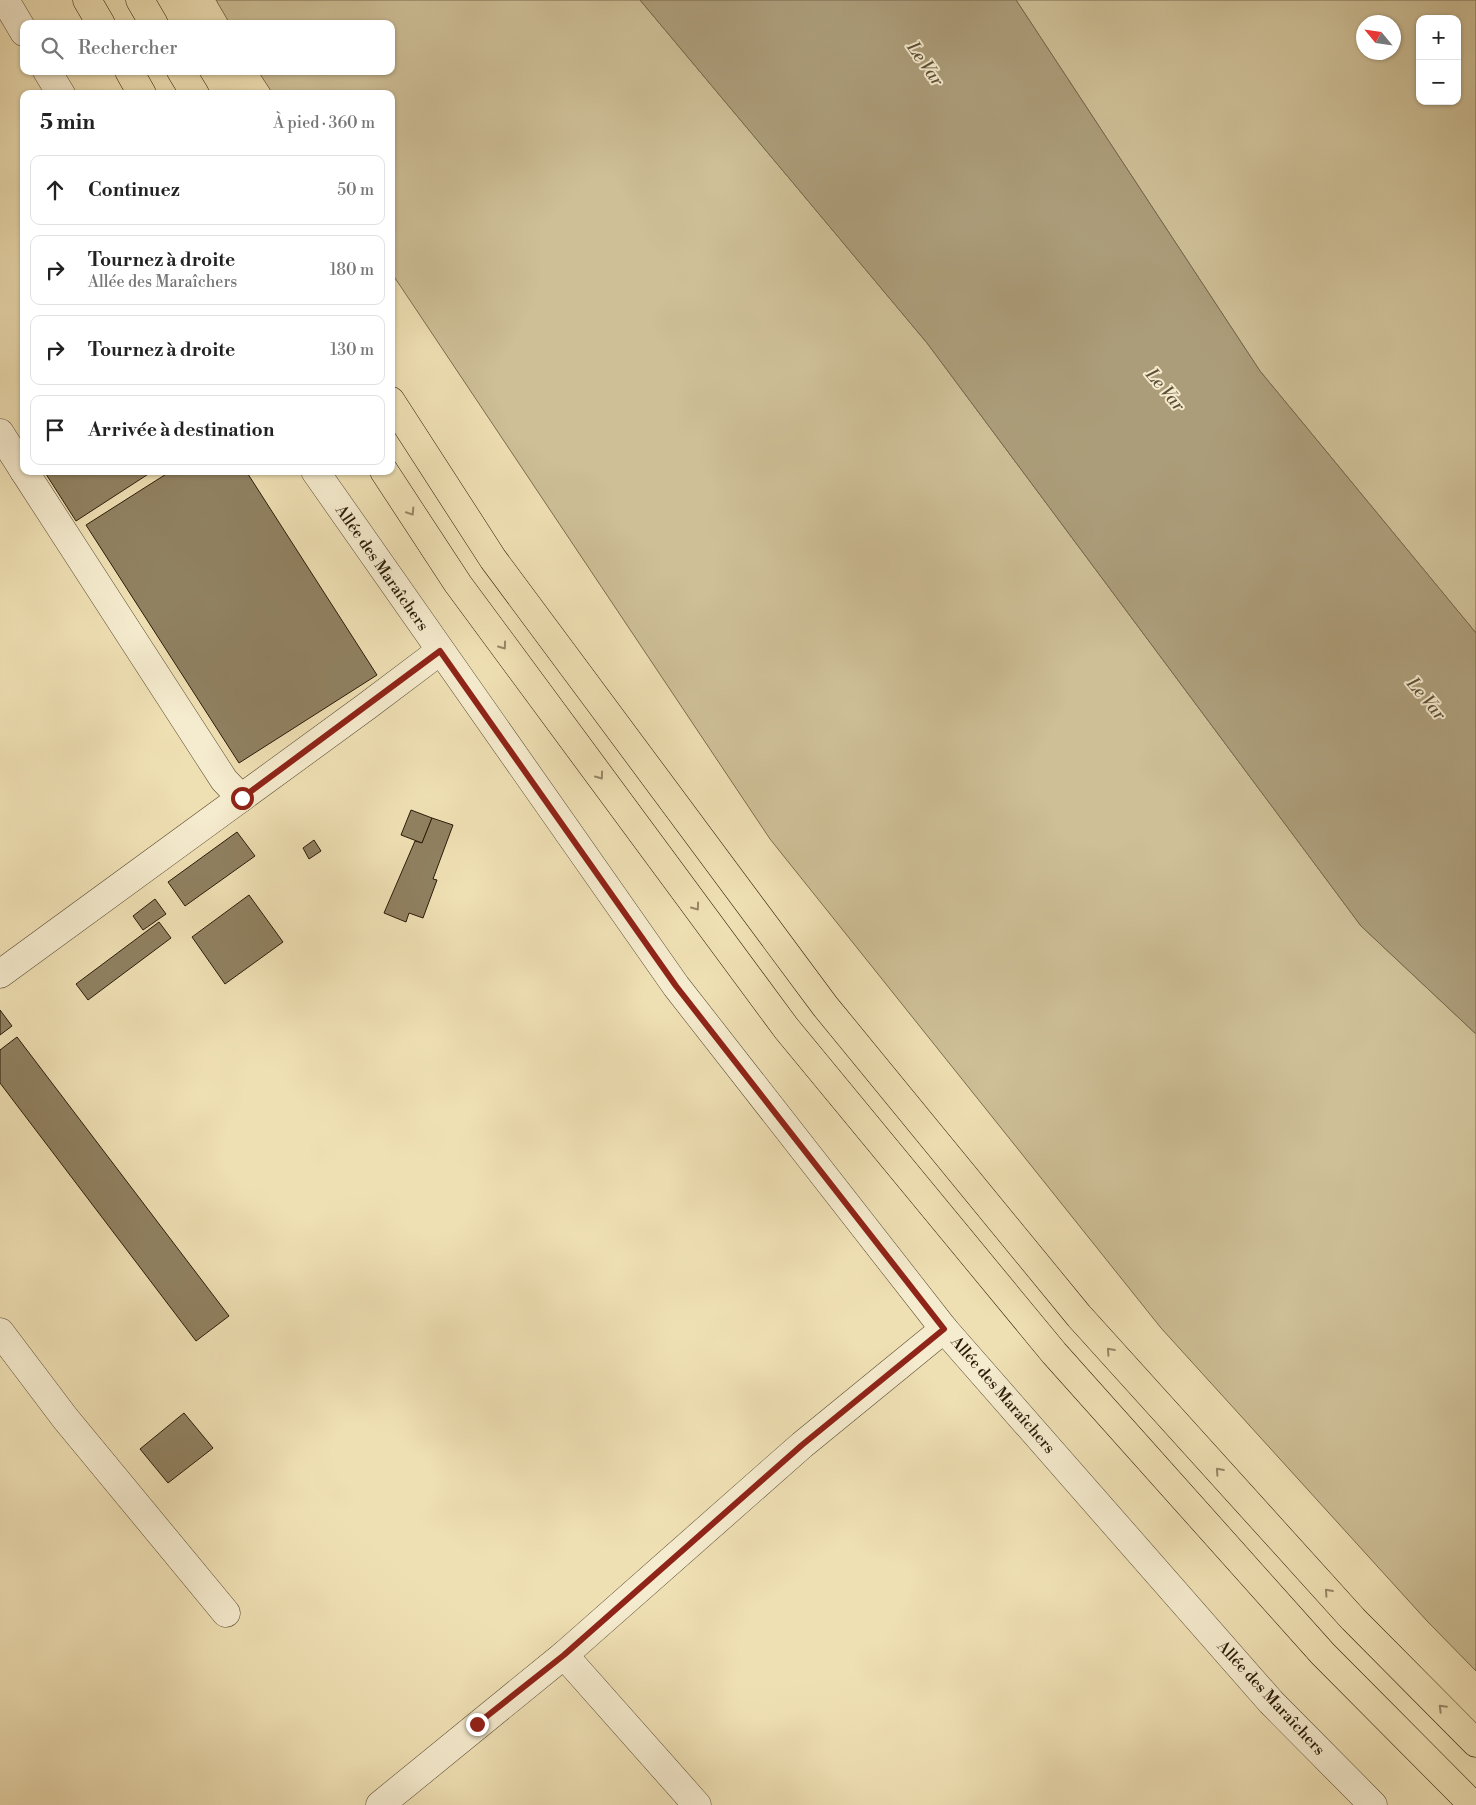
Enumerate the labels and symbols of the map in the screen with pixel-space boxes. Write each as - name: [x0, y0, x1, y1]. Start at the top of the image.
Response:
- north arrow: [1356, 15, 1401, 60]
- water label: Le Var: [901, 36, 949, 91]
- water label: Le Var: [1140, 363, 1190, 416]
- street label: Allée des Maraîchers: [330, 500, 433, 635]
- one-way arrow: [405, 506, 414, 516]
- one-way arrow: [498, 640, 506, 649]
- water label: Le Var: [1401, 672, 1451, 725]
- one-way arrow: [594, 770, 603, 780]
- route start: [231, 787, 254, 810]
- one-way arrow: [691, 901, 699, 910]
- street label: Allée des Maraîchers: [946, 1331, 1060, 1458]
- one-way arrow: [1107, 1347, 1116, 1356]
- one-way arrow: [1216, 1468, 1225, 1477]
- one-way arrow: [1325, 1588, 1334, 1597]
- street label: Allée des Maraîchers: [1212, 1636, 1329, 1759]
- one-way arrow: [1438, 1705, 1447, 1714]
- route end: [466, 1713, 489, 1736]

